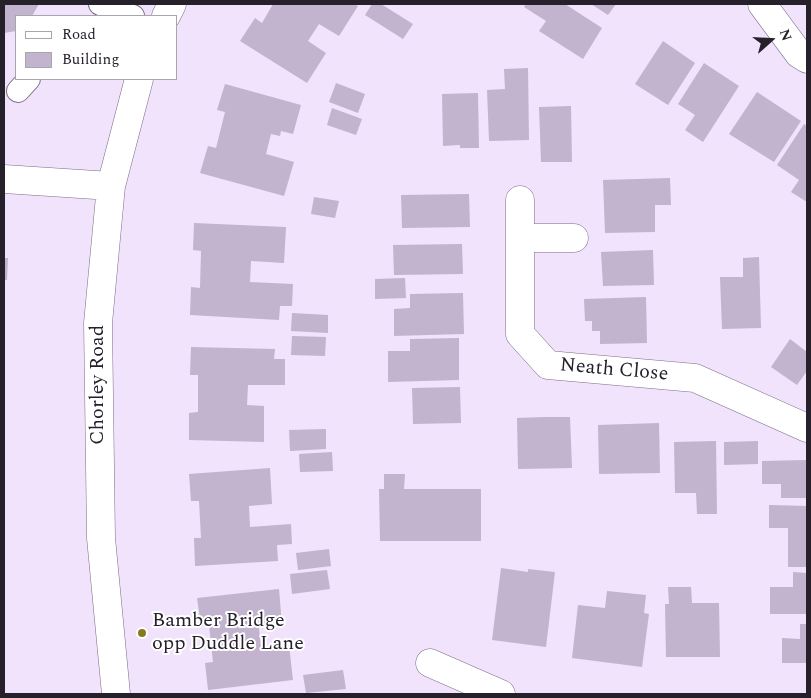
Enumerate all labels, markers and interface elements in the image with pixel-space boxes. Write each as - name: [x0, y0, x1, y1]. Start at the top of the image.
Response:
- legend: [15, 15, 178, 80]
- north arrow: [746, 15, 796, 65]
- text: Road: [62, 23, 96, 46]
- text: N: [774, 26, 797, 44]
- text: Building: [62, 48, 119, 71]
- street label: Chorley Road: [87, 325, 111, 445]
- street label: Neath Close: [559, 354, 669, 388]
- place label: Bamber Bridge opp Duddle Lane: [152, 610, 304, 657]
- marker: Bamber Bridge opp Duddle Lane: [136, 627, 148, 639]

